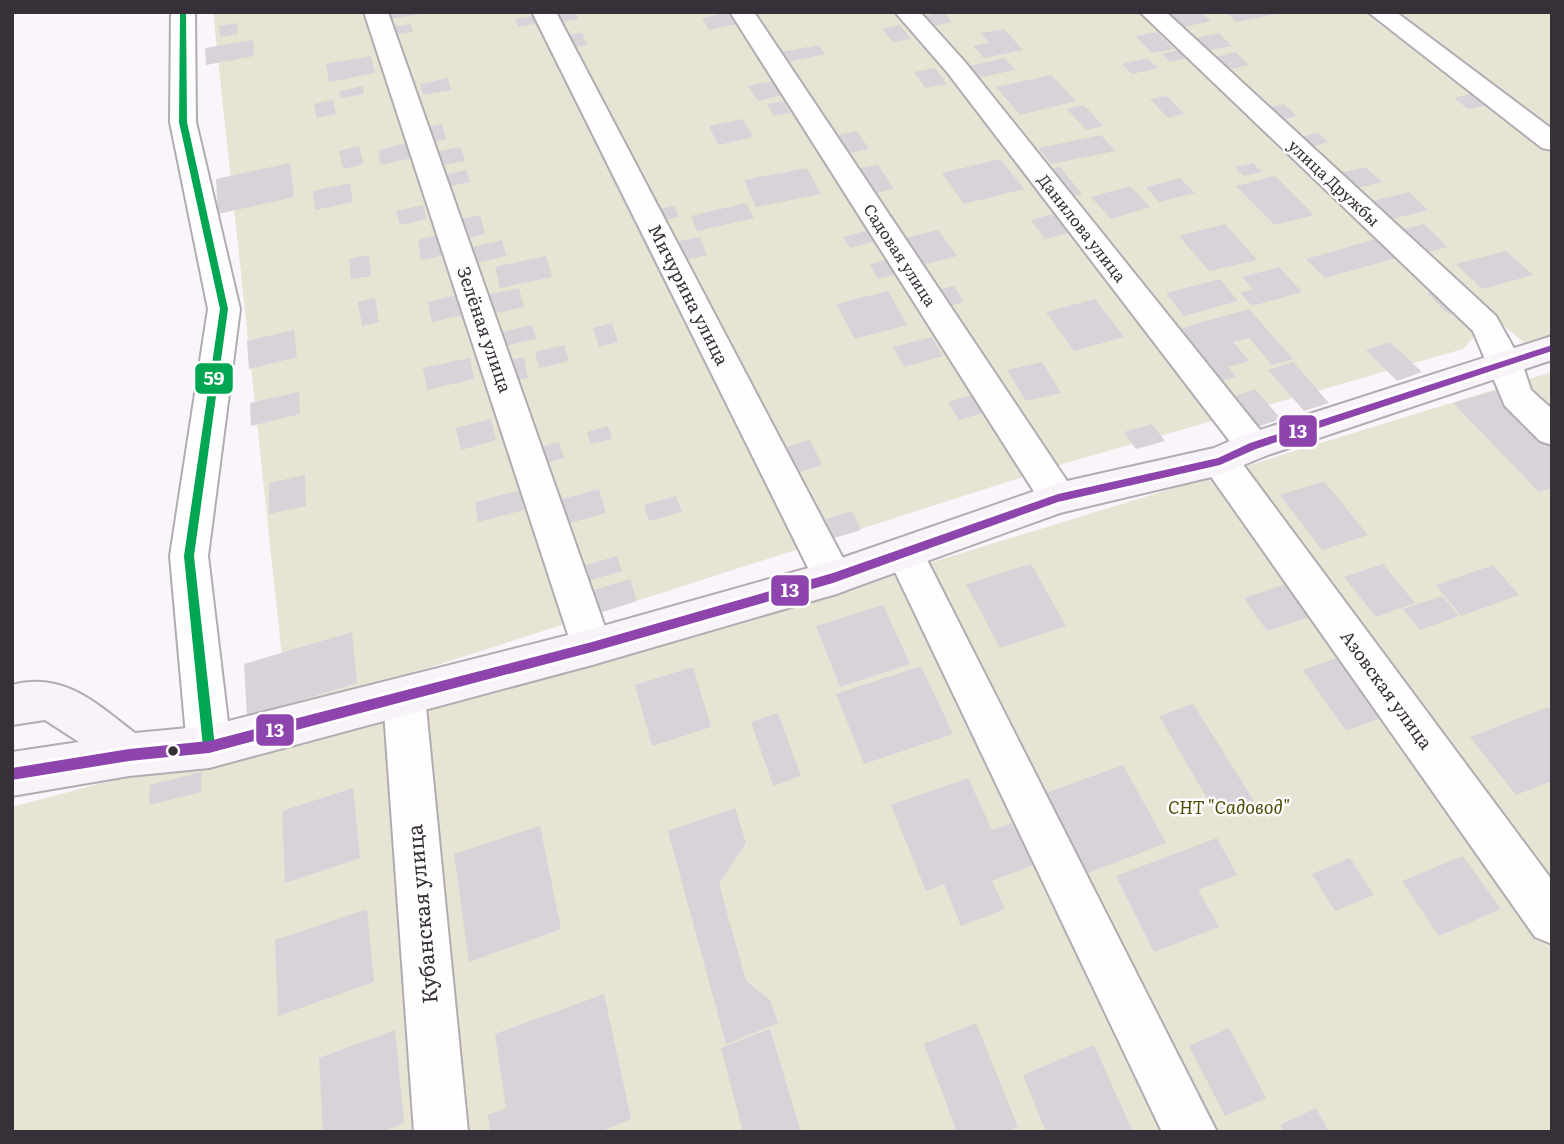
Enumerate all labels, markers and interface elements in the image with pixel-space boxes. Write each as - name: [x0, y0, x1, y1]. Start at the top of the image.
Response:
- street label: улица Дружбы: [1283, 133, 1386, 231]
- street label: Данилова улица: [1033, 168, 1133, 287]
- street label: Садовая улица: [859, 198, 943, 311]
- street label: Мичурина улица: [642, 219, 737, 370]
- street label: Зелёная улица: [451, 263, 520, 397]
- line badge: 59: [194, 362, 234, 395]
- text: 59: [203, 363, 225, 391]
- line badge: 13: [1278, 414, 1318, 448]
- text: 13: [1289, 416, 1307, 444]
- line badge: 13: [770, 574, 810, 607]
- text: 13: [781, 575, 799, 603]
- street label: Азовская улица: [1335, 624, 1440, 755]
- line badge: 13: [255, 713, 295, 747]
- text: 13: [266, 715, 284, 743]
- unlabelled marker: [166, 744, 180, 758]
- park label: СНТ "Садовод": [1168, 793, 1290, 820]
- street label: Кубанская улица: [397, 822, 444, 1005]

